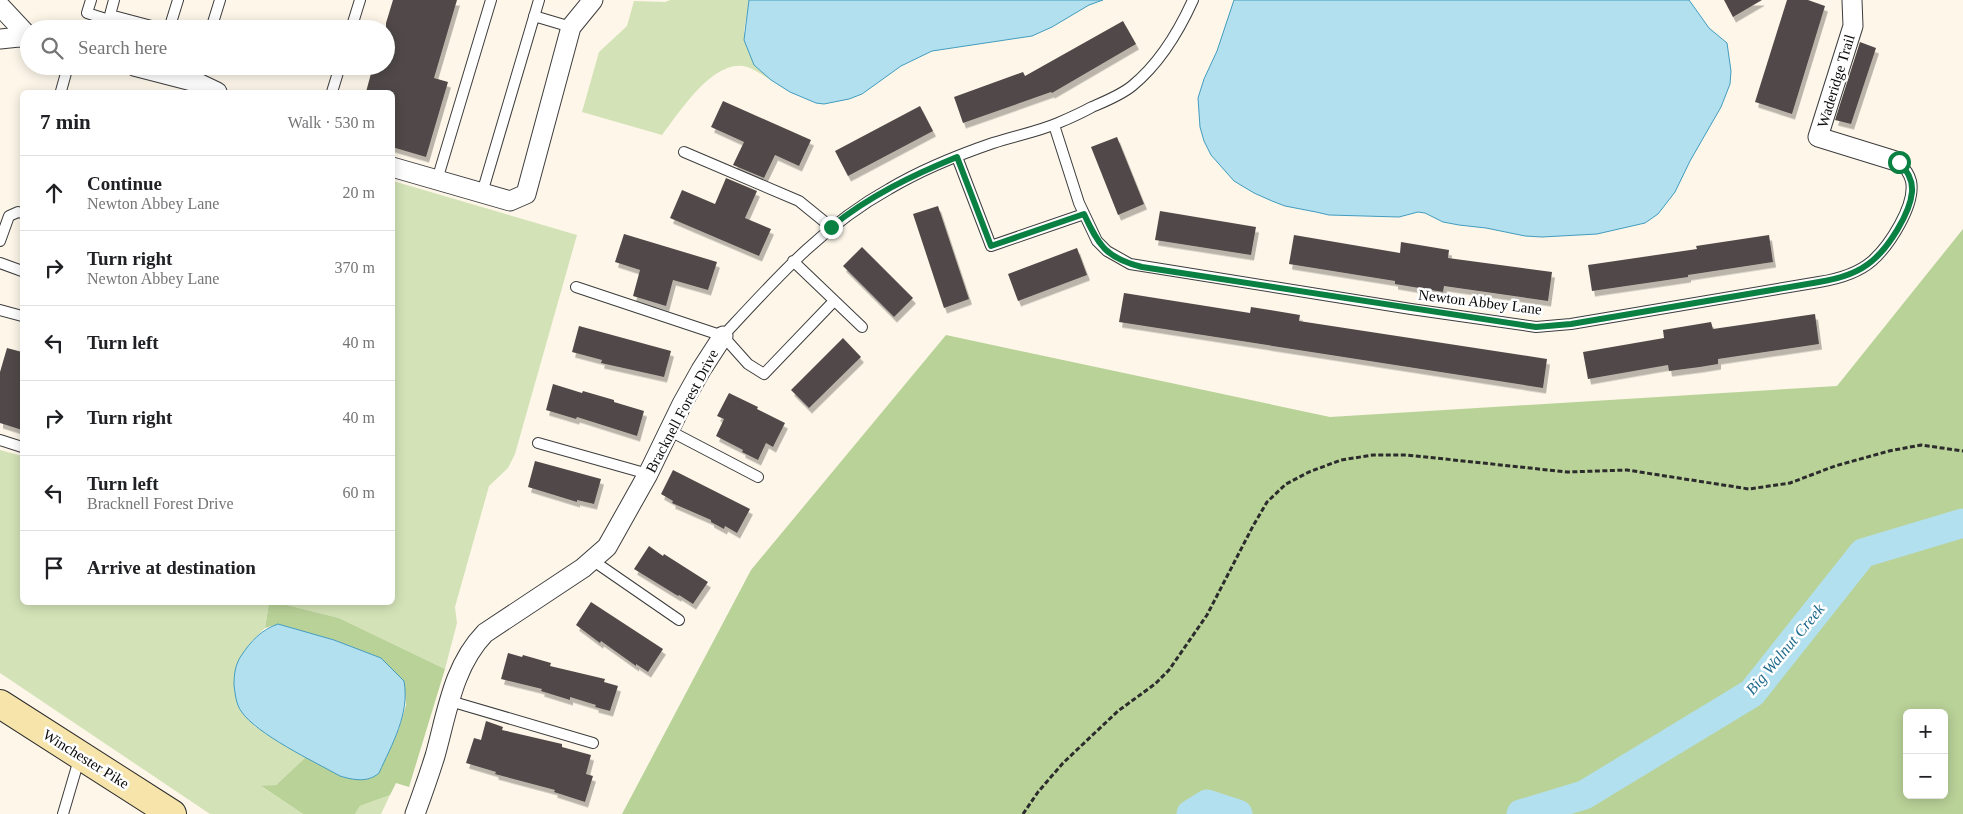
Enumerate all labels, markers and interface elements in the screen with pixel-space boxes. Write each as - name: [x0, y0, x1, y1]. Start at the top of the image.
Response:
- search box: [20, 20, 395, 75]
- street label: Waderidge Trail: [1814, 32, 1858, 130]
- icon: search: [38, 34, 66, 62]
- text: Search here: [78, 37, 167, 58]
- text: 7 min: [40, 110, 91, 134]
- text: Walk · 530 m: [288, 114, 375, 131]
- route start: [1888, 151, 1911, 174]
- text: Continue: [87, 173, 162, 194]
- icon: ahead: [40, 179, 68, 207]
- text: 20 m: [343, 184, 375, 201]
- text: Newton Abbey Lane: [87, 195, 219, 212]
- route end: [820, 216, 843, 239]
- text: Turn right: [87, 248, 172, 269]
- icon: right: [40, 254, 68, 282]
- text: 370 m: [335, 259, 375, 276]
- text: Newton Abbey Lane: [87, 270, 219, 287]
- street label: Newton Abbey Lane: [1417, 286, 1543, 318]
- icon: left: [40, 329, 68, 357]
- text: Turn left: [87, 332, 159, 353]
- text: 40 m: [343, 334, 375, 351]
- street label: Bracknell Forest Drive: [643, 346, 721, 475]
- icon: right: [40, 404, 68, 432]
- text: Turn right: [87, 407, 172, 428]
- text: 40 m: [343, 409, 375, 426]
- text: Turn left: [87, 473, 159, 494]
- icon: left: [40, 479, 68, 507]
- text: 60 m: [343, 484, 375, 501]
- text: Bracknell Forest Drive: [87, 495, 234, 512]
- icon: arrive: [40, 554, 68, 582]
- text: Arrive at destination: [87, 557, 256, 578]
- water label: Big Walnut Creek: [1742, 600, 1829, 698]
- map controls: [1903, 709, 1948, 799]
- button: +: [1903, 709, 1948, 754]
- street label: Winchester Pike: [40, 726, 132, 792]
- button: −: [1903, 754, 1948, 799]

